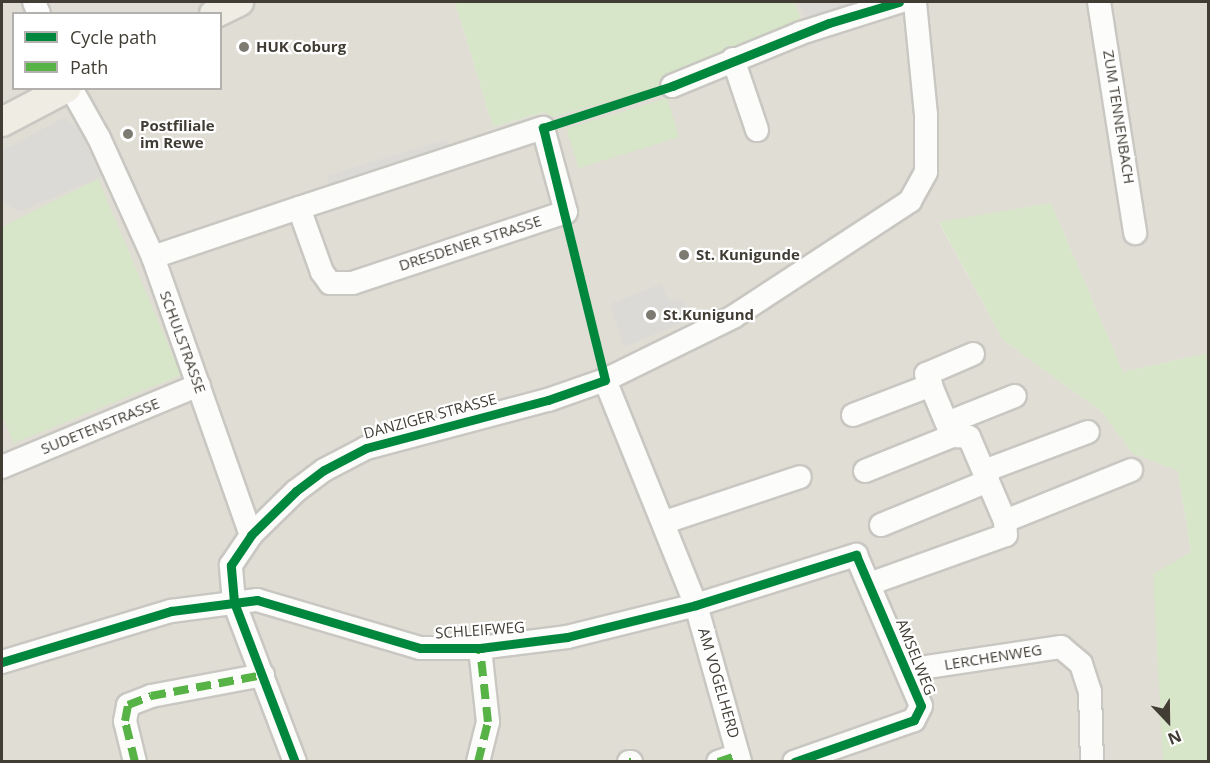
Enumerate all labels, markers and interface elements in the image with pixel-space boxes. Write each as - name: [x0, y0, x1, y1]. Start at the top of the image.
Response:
- legend: [12, 12, 222, 90]
- text: Cycle path: [70, 25, 157, 49]
- place label: HUK Coburg: [256, 38, 346, 56]
- marker: HUK Coburg: [237, 40, 251, 54]
- street label: ZUM TENNENBACH: [1100, 49, 1138, 185]
- text: Path: [70, 55, 108, 79]
- place label: Postfiliale im Rewe: [140, 116, 215, 151]
- marker: Postfiliale im Rewe: [121, 127, 135, 141]
- street label: DRESDENER STRASSE: [396, 211, 544, 275]
- place label: St. Kunigunde: [696, 246, 800, 264]
- marker: St. Kunigunde: [677, 248, 691, 262]
- street label: SCHULSTRASSE: [156, 288, 210, 396]
- place label: St.Kunigund: [663, 306, 754, 324]
- marker: St.Kunigund: [644, 308, 658, 322]
- street label: DANZIGER STRASSE: [362, 390, 498, 442]
- street label: SUDETENSTRASSE: [38, 394, 162, 458]
- street label: AMSELWEG: [893, 616, 939, 698]
- street label: SCHLEIFWEG: [435, 618, 525, 642]
- street label: AM VOGELHERD: [695, 626, 743, 740]
- street label: LERCHENWEG: [943, 640, 1043, 674]
- north arrow: [1138, 691, 1198, 751]
- text: N: [1165, 725, 1185, 750]

